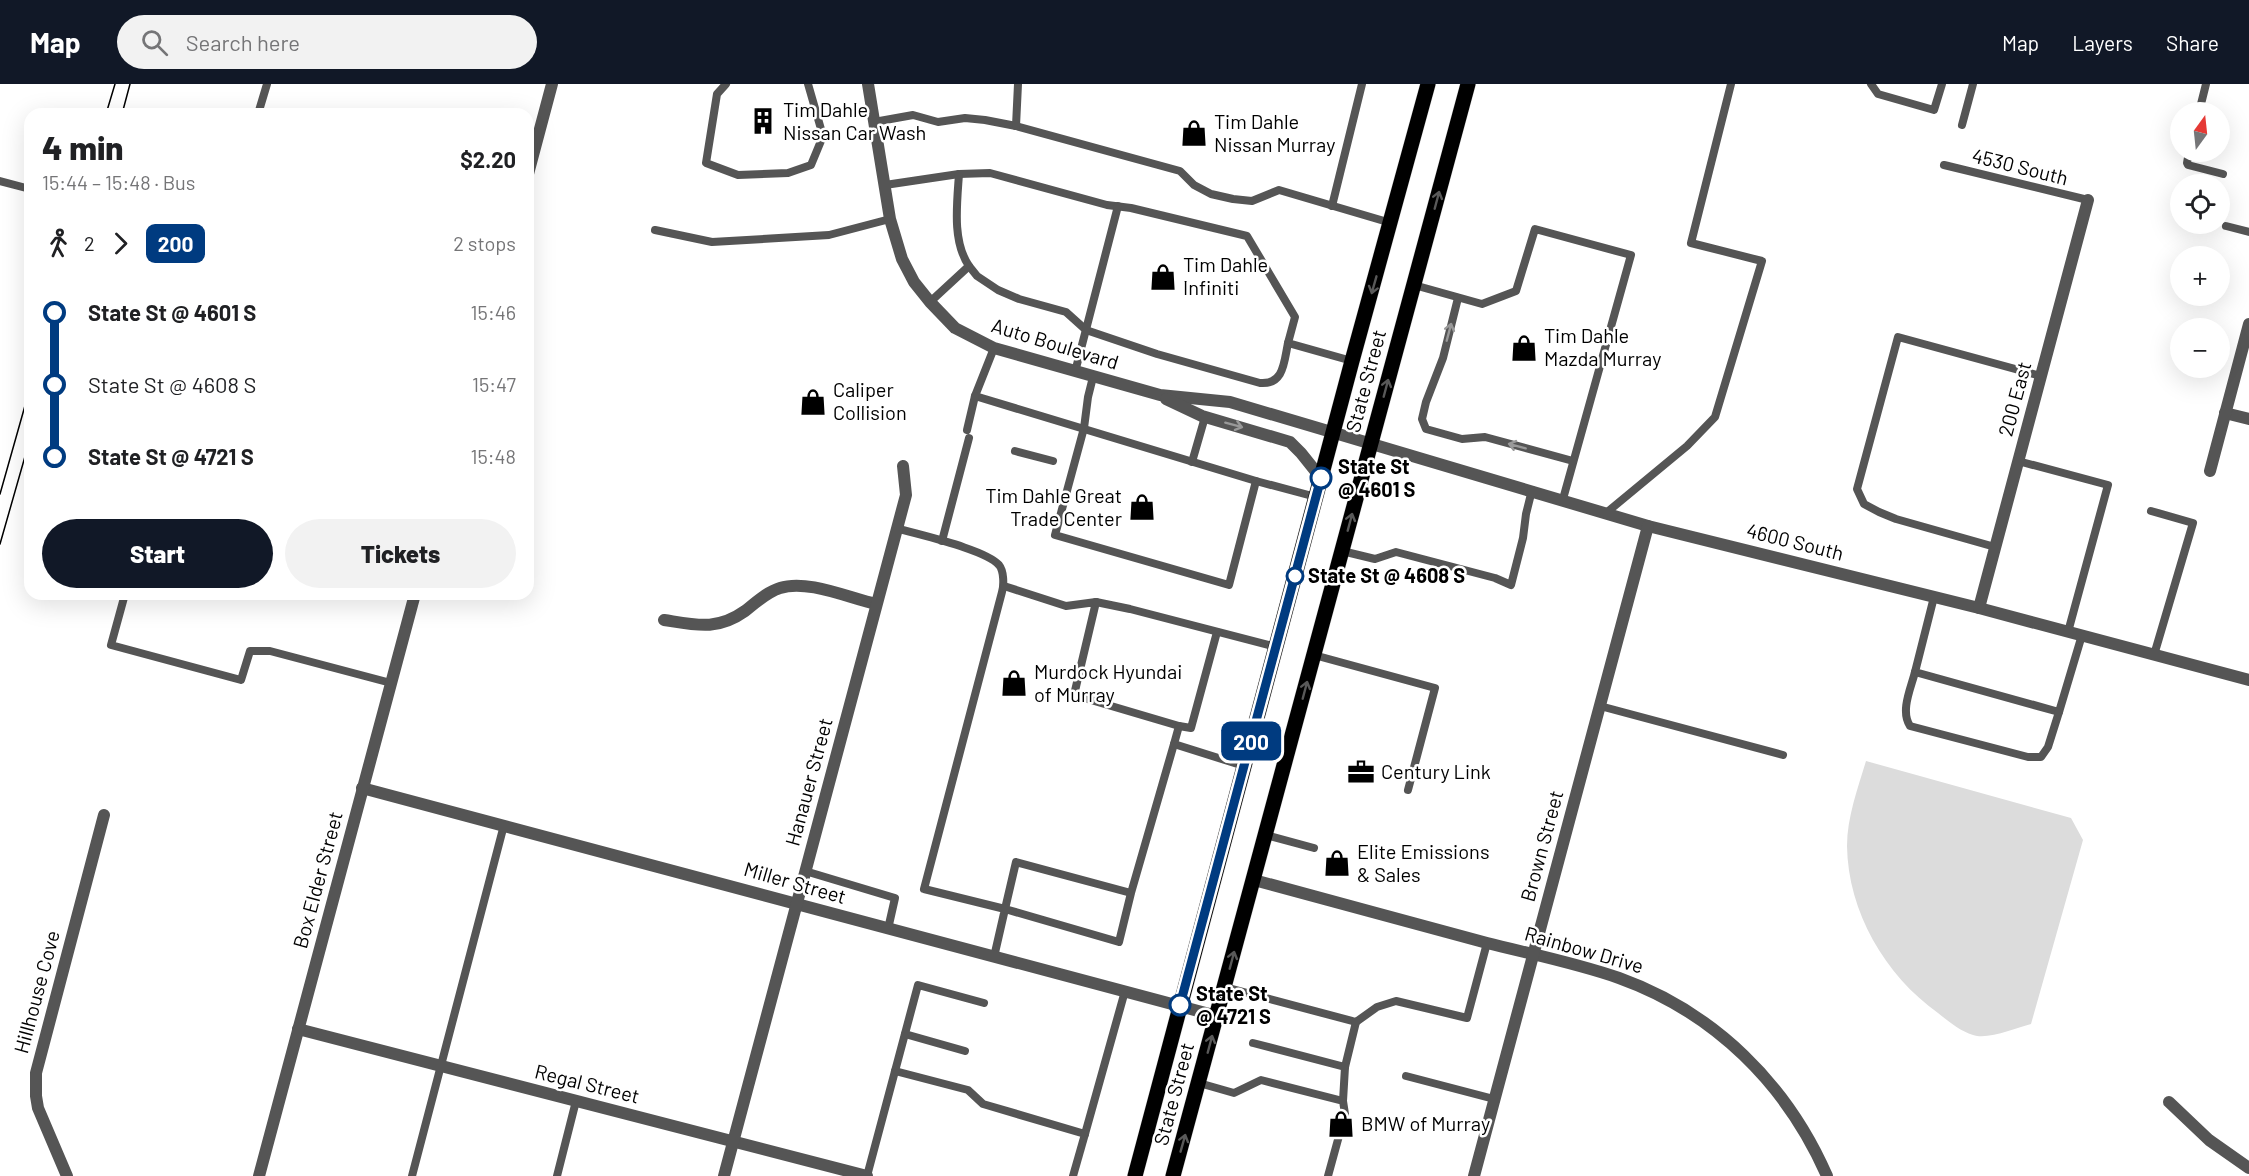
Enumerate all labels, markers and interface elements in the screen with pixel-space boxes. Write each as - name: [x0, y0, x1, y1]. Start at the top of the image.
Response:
- search box: [117, 15, 537, 69]
- text: Map: [30, 25, 81, 59]
- icon: search: [138, 26, 171, 59]
- text: Search here: [186, 29, 300, 55]
- text: Map: [2002, 30, 2039, 55]
- text: Layers: [2072, 30, 2133, 55]
- text: Share: [2166, 30, 2219, 55]
- place label: Tim Dahle Nissan Car Wash: [783, 97, 926, 144]
- north arrow: [2170, 102, 2230, 162]
- map controls: [2170, 102, 2230, 378]
- building icon: Tim Dahle Nissan Car Wash: [748, 106, 778, 136]
- place label: Tim Dahle Nissan Murray: [1214, 109, 1335, 156]
- shop icon: Tim Dahle Nissan Murray: [1179, 118, 1209, 148]
- text: 4 min: [42, 127, 123, 167]
- street label: 4530 South: [1970, 142, 2071, 190]
- text: $2.20: [460, 146, 516, 172]
- text: 15:44 – 15:48 · Bus: [42, 170, 195, 194]
- button: locate: [2170, 174, 2230, 234]
- one-way arrow: [1431, 191, 1443, 210]
- icon: walk: [42, 227, 75, 260]
- icon: forward: [104, 227, 137, 260]
- text: 2: [84, 231, 95, 255]
- text: 200: [158, 231, 193, 256]
- text: 2 stops: [453, 231, 516, 255]
- button: +: [2170, 246, 2230, 306]
- place label: Tim Dahle Infiniti: [1183, 252, 1268, 299]
- shop icon: Tim Dahle Infiniti: [1148, 262, 1178, 292]
- one-way arrow: [1367, 275, 1379, 294]
- text: State St @ 4601 S: [88, 299, 256, 325]
- text: 15:46: [471, 300, 516, 324]
- street label: Auto Boulevard: [989, 312, 1122, 374]
- button: −: [2170, 318, 2230, 378]
- one-way arrow: [1444, 323, 1456, 342]
- place label: Tim Dahle Mazda Murray: [1544, 323, 1661, 370]
- street label: State Street: [1340, 327, 1390, 435]
- shop icon: Tim Dahle Mazda Murray: [1509, 333, 1539, 363]
- street label: 200 East: [1993, 359, 2036, 439]
- text: State St @ 4608 S: [88, 371, 256, 397]
- text: 15:47: [472, 372, 516, 396]
- place label: Caliper Collision: [833, 377, 907, 424]
- one-way arrow: [1381, 379, 1392, 398]
- shop icon: Caliper Collision: [798, 387, 828, 417]
- one-way arrow: [1224, 420, 1243, 431]
- one-way arrow: [1507, 439, 1526, 451]
- text: State St @ 4721 S: [88, 443, 254, 469]
- text: 15:48: [471, 444, 516, 468]
- place label: State St @ 4601 S: [1338, 454, 1415, 501]
- marker: State St @ 4601 S: [1310, 467, 1332, 489]
- place label: Tim Dahle Great Trade Center: [985, 483, 1122, 530]
- shop icon: Tim Dahle Great Trade Center: [1127, 492, 1157, 522]
- one-way arrow: [1345, 513, 1356, 532]
- street label: 4600 South: [1744, 517, 1846, 565]
- button: Start: [42, 519, 273, 588]
- button: Tickets: [285, 519, 516, 588]
- place label: State St @ 4608 S: [1308, 563, 1465, 587]
- marker: State St @ 4608 S: [1286, 567, 1304, 585]
- place label: Murdock Hyundai of Murray: [1034, 659, 1182, 706]
- shop icon: Murdock Hyundai of Murray: [999, 668, 1029, 698]
- one-way arrow: [1299, 681, 1311, 700]
- street label: Hanauer Street: [779, 715, 837, 848]
- line badge: 200: [1216, 722, 1286, 760]
- text: 200: [1233, 729, 1269, 754]
- office icon: Century Link: [1346, 757, 1376, 787]
- place label: Century Link: [1381, 759, 1491, 783]
- street label: Brown Street: [1515, 788, 1567, 904]
- street label: Box Elder Street: [287, 809, 347, 951]
- place label: Elite Emissions & Sales: [1357, 839, 1490, 886]
- shop icon: Elite Emissions & Sales: [1322, 848, 1352, 878]
- street label: Miller Street: [741, 856, 849, 908]
- street label: Rainbow Drive: [1522, 921, 1647, 977]
- street label: Hillhouse Cove: [8, 928, 64, 1056]
- one-way arrow: [1227, 951, 1239, 970]
- place label: State St @ 4721 S: [1196, 981, 1271, 1028]
- marker: State St @ 4721 S: [1169, 994, 1191, 1016]
- one-way arrow: [1204, 1035, 1216, 1054]
- street label: State Street: [1148, 1040, 1198, 1148]
- street label: Regal Street: [532, 1058, 642, 1108]
- shop icon: BMW of Murray: [1326, 1109, 1356, 1139]
- place label: BMW of Murray: [1361, 1111, 1490, 1135]
- one-way arrow: [1177, 1133, 1189, 1152]

